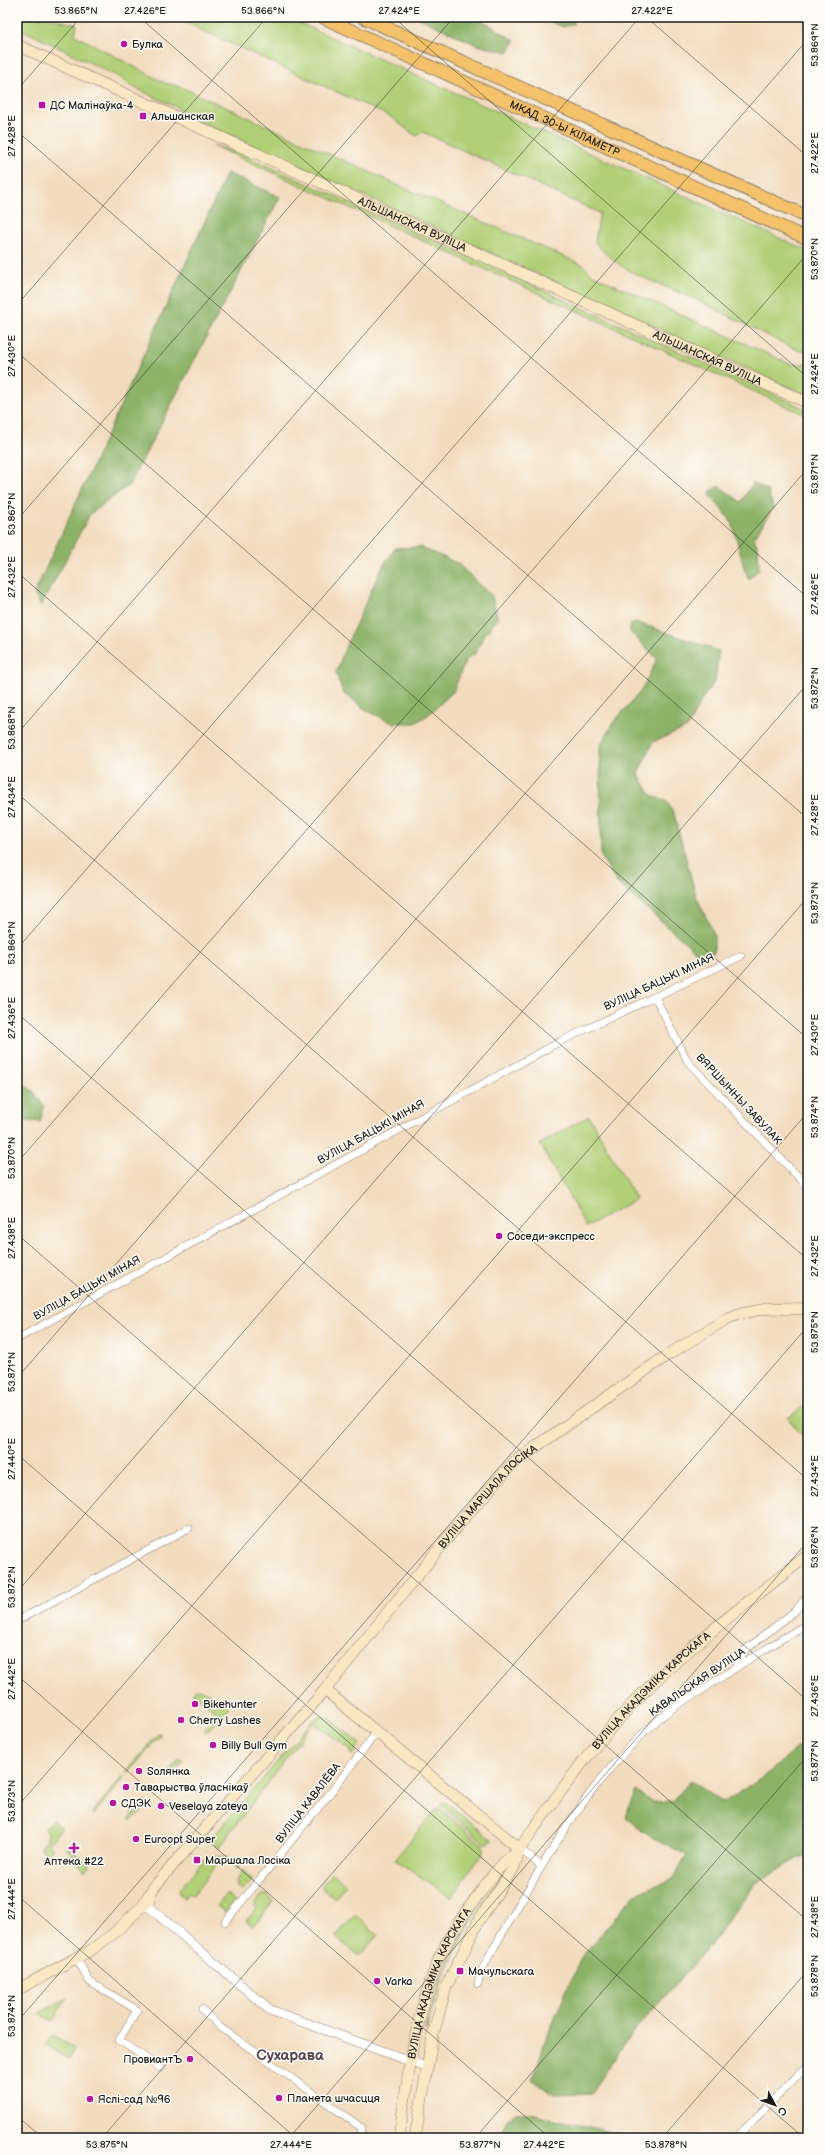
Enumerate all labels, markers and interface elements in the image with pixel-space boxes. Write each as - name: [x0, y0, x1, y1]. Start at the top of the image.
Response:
- text: 53.865°N: [54, 5, 98, 17]
- text: 27.426°E: [124, 5, 166, 17]
- text: 53.866°N: [241, 5, 285, 17]
- text: 27.424°E: [378, 5, 420, 17]
- text: 27.422°E: [631, 5, 673, 17]
- text: 53.869°N: [809, 23, 821, 67]
- place label: Булка: [132, 38, 164, 51]
- marker: Булка: [119, 39, 129, 49]
- street label: МКАД, 30-Ы КІЛАМЕТР: [508, 97, 622, 159]
- place label: ДС Малінаўка-4: [50, 99, 134, 112]
- marker: ДС Малінаўка-4: [37, 100, 47, 110]
- place label: Альшанская: [150, 110, 214, 123]
- marker: Альшанская: [138, 111, 148, 121]
- text: 27.428°E: [6, 115, 18, 157]
- text: 27.422°E: [809, 132, 821, 174]
- street label: АЛЬШАНСКАЯ ВУЛІЦА: [355, 193, 469, 254]
- text: 53.870°N: [809, 238, 821, 280]
- street label: АЛЬШАНСКАЯ ВУЛІЦА: [650, 327, 764, 388]
- text: 27.430°E: [6, 335, 18, 377]
- text: 27.424°E: [809, 353, 821, 395]
- text: 53.871°N: [809, 454, 821, 494]
- text: 53.867°N: [6, 493, 18, 535]
- text: 27.432°E: [6, 556, 18, 598]
- text: 27.426°E: [809, 573, 821, 615]
- text: 53.872°N: [809, 667, 821, 709]
- text: 53.868°N: [6, 706, 18, 750]
- text: 27.434°E: [6, 776, 18, 818]
- text: 27.428°E: [809, 794, 821, 836]
- text: 53.873°N: [809, 882, 821, 924]
- text: 53.869°N: [6, 921, 18, 965]
- street label: ВУЛІЦА БАЦЬКІ МІНАЯ: [602, 951, 716, 1013]
- text: 27.436°E: [6, 997, 18, 1039]
- text: 27.430°E: [809, 1014, 821, 1056]
- street label: ВЯРШЫННЫ ЗАВУЛАК: [694, 1051, 785, 1148]
- text: 53.874°N: [809, 1096, 821, 1138]
- street label: ВУЛІЦА БАЦЬКІ МІНАЯ: [315, 1097, 427, 1167]
- text: 53.870°N: [6, 1137, 18, 1179]
- text: 27.438°E: [6, 1217, 18, 1259]
- place label: Соседи-экспресс: [507, 1230, 595, 1243]
- marker: Соседи-экспресс: [494, 1231, 504, 1241]
- text: 27.432°E: [809, 1235, 821, 1277]
- street label: ВУЛІЦА БАЦЬКІ МІНАЯ: [31, 1253, 143, 1323]
- text: 53.875°N: [809, 1311, 821, 1353]
- text: 53.871°N: [6, 1352, 18, 1392]
- text: 27.440°E: [6, 1438, 18, 1480]
- street label: ВУЛІЦА МАРШАЛА ЛОСІКА: [435, 1441, 540, 1551]
- text: 27.434°E: [809, 1455, 821, 1497]
- text: 53.876°N: [809, 1526, 821, 1568]
- text: 53.872°N: [6, 1566, 18, 1608]
- street label: ВУЛІЦА АКАДЭМІКА КАРСКАГА: [589, 1628, 713, 1752]
- street label: КАВАЛЬСКАЯ ВУЛІЦА: [647, 1645, 748, 1719]
- text: 27.442°E: [6, 1658, 18, 1700]
- text: 27.436°E: [809, 1675, 821, 1717]
- place label: Bikehunter: [203, 1698, 258, 1711]
- marker: Bikehunter: [190, 1699, 200, 1709]
- place label: Cherry Lashes: [189, 1714, 261, 1727]
- marker: Cherry Lashes: [176, 1715, 186, 1725]
- place label: Billy Bull Gym: [221, 1739, 287, 1752]
- marker: Billy Bull Gym: [208, 1740, 218, 1750]
- text: 53.877°N: [809, 1740, 821, 1782]
- street label: ВУЛІЦА КАВАЛЁВА: [272, 1760, 343, 1846]
- place label: Sолянка: [147, 1765, 191, 1778]
- marker: Sолянка: [134, 1766, 144, 1776]
- text: 53.873°N: [6, 1780, 18, 1822]
- place label: Таварыства ўласнікаў: [134, 1781, 248, 1794]
- marker: Таварыства ўласнікаў: [121, 1782, 131, 1792]
- place label: СДЭК: [121, 1797, 152, 1810]
- marker: СДЭК: [108, 1798, 118, 1808]
- place label: Veselaya zateya: [169, 1800, 248, 1813]
- marker: Veselaya zateya: [156, 1801, 166, 1811]
- place label: Euroopt Super: [144, 1833, 216, 1846]
- marker: Euroopt Super: [131, 1834, 141, 1844]
- marker: Аптека #22: [69, 1843, 79, 1853]
- place label: Маршала Лосіка: [205, 1854, 291, 1867]
- place label: Аптека #22: [43, 1855, 104, 1868]
- marker: Маршала Лосіка: [192, 1855, 202, 1865]
- text: 27.444°E: [6, 1878, 18, 1920]
- text: 27.438°E: [809, 1896, 821, 1938]
- street label: ВУЛІЦА АКАДЭМІКА КАРСКАГА: [405, 1905, 474, 2060]
- text: 53.878°N: [809, 1955, 821, 1997]
- place label: Мачульскага: [468, 1965, 535, 1978]
- marker: Мачульскага: [455, 1966, 465, 1976]
- place label: Varka: [385, 1975, 413, 1988]
- marker: Varka: [372, 1976, 382, 1986]
- text: 53.874°N: [6, 1995, 18, 2037]
- district label: Сухарава: [256, 2046, 324, 2065]
- place label: ПровиантЪ: [123, 2053, 182, 2066]
- marker: ПровиантЪ: [185, 2054, 195, 2064]
- north arrow: [755, 2085, 795, 2125]
- place label: Планета шчасцця: [287, 2092, 380, 2105]
- place label: Яслі-сад №96: [98, 2093, 171, 2106]
- marker: Планета шчасцця: [274, 2093, 284, 2103]
- marker: Яслі-сад №96: [85, 2094, 95, 2104]
- text: С: [775, 2104, 790, 2119]
- text: 53.875°N: [86, 2139, 128, 2151]
- text: 27.444°E: [270, 2139, 312, 2151]
- text: 53.877°N: [459, 2139, 501, 2151]
- text: 27.442°E: [523, 2139, 565, 2151]
- text: 53.878°N: [645, 2139, 687, 2151]

